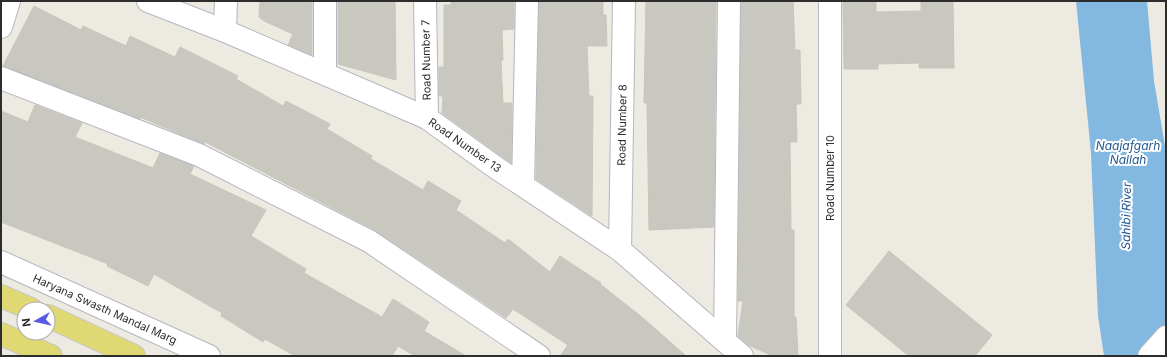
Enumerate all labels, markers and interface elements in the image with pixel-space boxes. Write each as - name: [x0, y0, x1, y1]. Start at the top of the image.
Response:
- street label: Road Number 7: [418, 20, 434, 100]
- street label: Road Number 8: [614, 84, 630, 166]
- street label: Road Number 13: [426, 115, 504, 175]
- street label: Road Number 10: [823, 135, 837, 221]
- water label: Naajafgarh Nallah: [1096, 138, 1160, 167]
- water label: Sahibi River: [1118, 182, 1134, 250]
- street label: Haryana Swasth Mandal Marg: [31, 271, 179, 347]
- north arrow: [16, 301, 56, 341]
- text: N: [19, 317, 34, 328]

